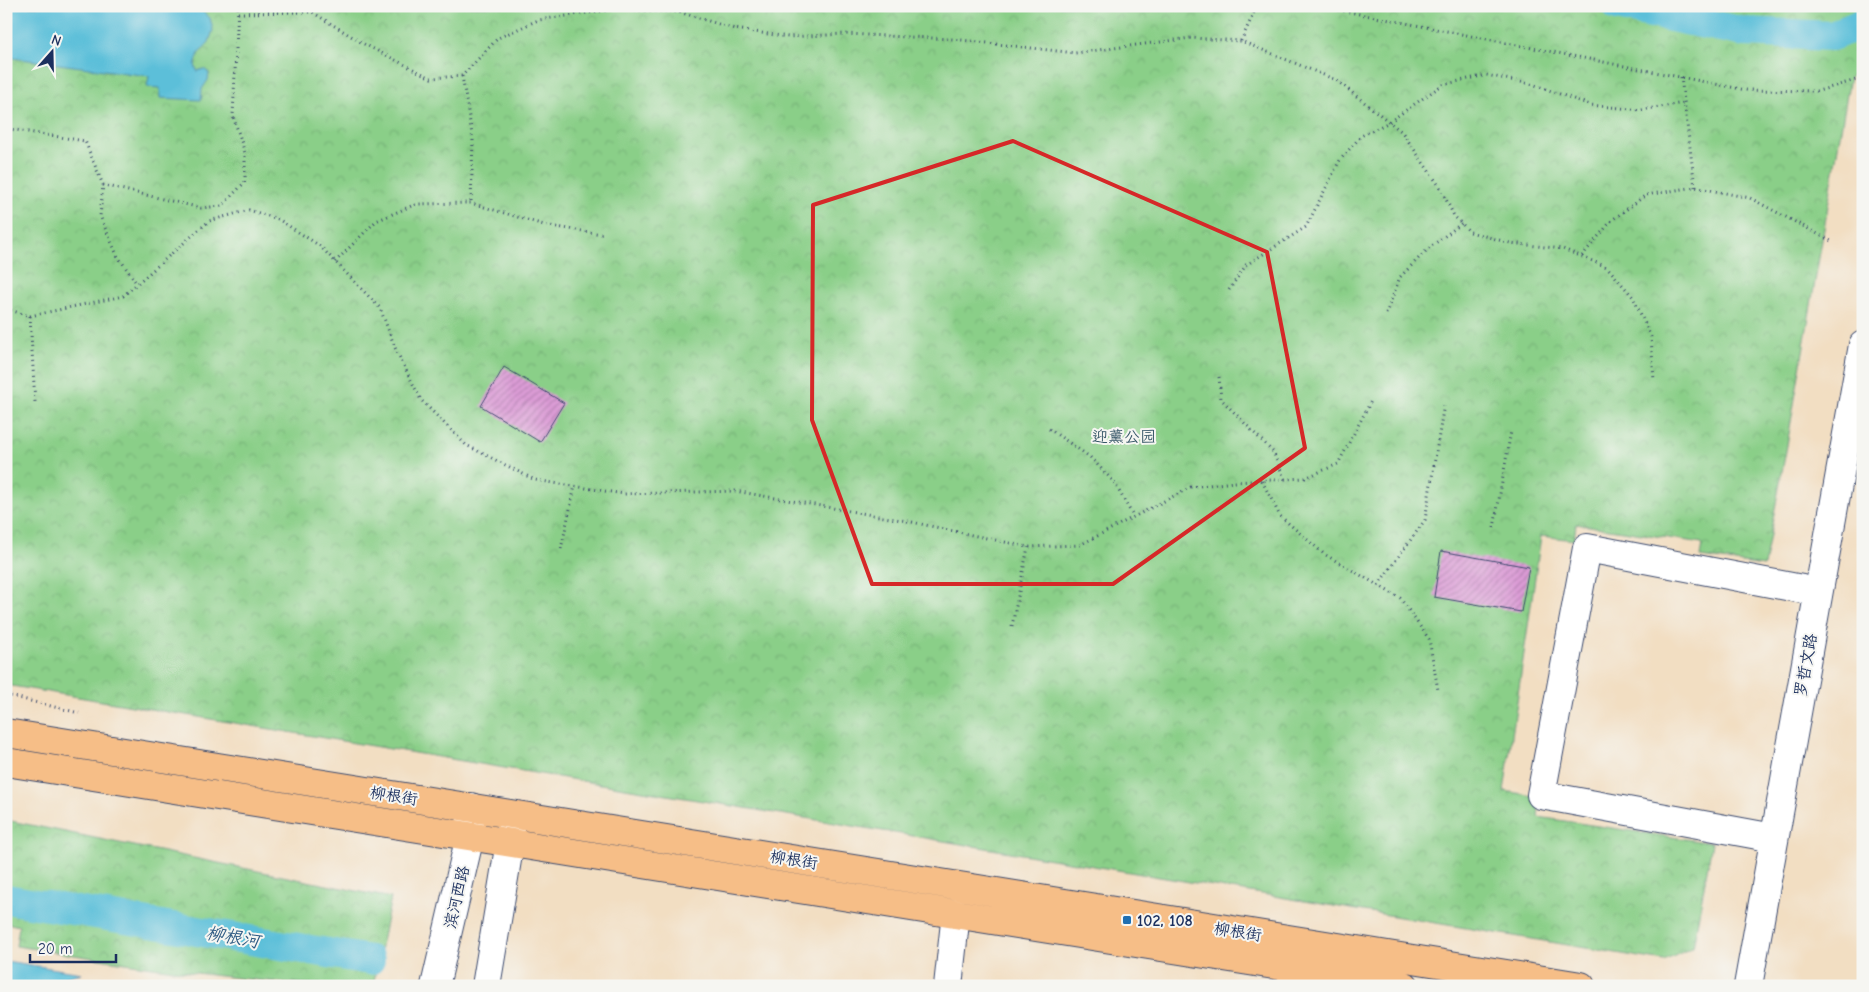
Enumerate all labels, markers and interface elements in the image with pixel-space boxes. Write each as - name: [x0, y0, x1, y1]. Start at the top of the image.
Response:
- north arrow: [28, 28, 78, 78]
- text: N: [49, 31, 63, 50]
- park label: 迎薰公园: [1092, 428, 1156, 446]
- street label: 罗哲文路: [1792, 632, 1820, 698]
- street label: 柳根街: [369, 783, 419, 809]
- street label: 柳根街: [769, 847, 819, 873]
- street label: 滨河西路: [441, 864, 473, 930]
- place label: 102, 108: [1137, 912, 1193, 930]
- marker: 102, 108: [1121, 914, 1133, 926]
- street label: 柳根街: [1213, 919, 1263, 945]
- water label: 柳根河: [205, 922, 264, 953]
- scale bar: [30, 932, 116, 964]
- text: 20 m: [38, 940, 72, 958]

